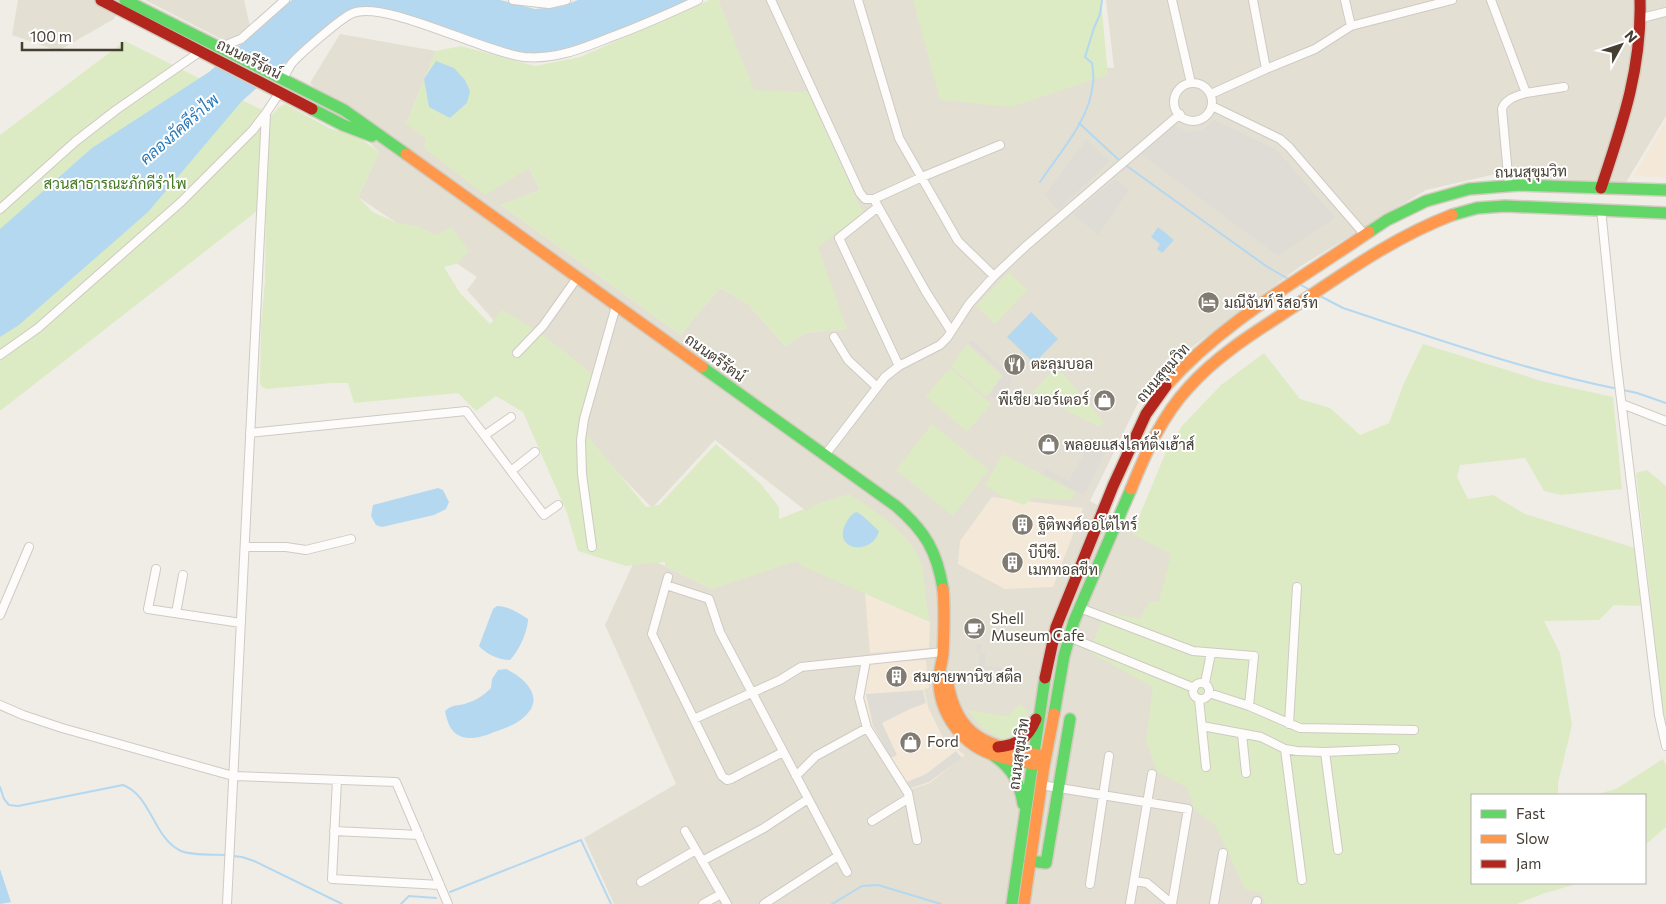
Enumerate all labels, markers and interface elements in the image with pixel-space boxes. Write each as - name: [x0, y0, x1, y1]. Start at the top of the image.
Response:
- scale bar: [22, 20, 122, 52]
- north arrow: [1596, 20, 1646, 70]
- text: 100 m: [30, 27, 72, 45]
- text: N: [1621, 27, 1641, 46]
- street label: ถนนตรีรัตน์: [214, 34, 285, 82]
- water label: คลองภัคดีรำไพ: [135, 88, 222, 168]
- street label: ถนนสุขุมวิท: [1495, 161, 1567, 184]
- park label: สวนสาธารณะภักดีรำไพ: [44, 174, 187, 192]
- hotel icon: มณีจันท์ รีสอร์ท: [1196, 291, 1220, 315]
- place label: มณีจันท์ รีสอร์ท: [1224, 293, 1318, 311]
- street label: ถนนตรีรัตน์: [682, 329, 749, 385]
- street label: ถนนสุขุมวิท: [1132, 339, 1195, 407]
- restaurant icon: ตะลุมบอล: [1003, 352, 1027, 376]
- place label: ตะลุมบอล: [1031, 354, 1093, 375]
- shop icon: พีเชีย มอร์เตอร์: [1093, 388, 1117, 412]
- place label: พีเชีย มอร์เตอร์: [998, 390, 1089, 408]
- place label: พลอยแสงไลท์ติ้งเฮ้าส์: [1064, 431, 1195, 453]
- shop icon: พลอยแสงไลท์ติ้งเฮ้าส์: [1036, 433, 1060, 457]
- building icon: ฐิติพงศ์ออโต้ไทร์: [1010, 513, 1034, 537]
- place label: ฐิติพงศ์ออโต้ไทร์: [1037, 515, 1137, 535]
- place label: บีบีซี. เมททอลชีท: [1028, 543, 1098, 578]
- building icon: บีบีซี. เมททอลชีท: [1000, 550, 1024, 574]
- place label: Shell Museum Cafe: [991, 609, 1084, 644]
- cafe icon: Shell Museum Cafe: [963, 616, 987, 640]
- building icon: สมชายพานิช สตีล: [885, 665, 909, 689]
- place label: สมชายพานิช สตีล: [913, 667, 1022, 685]
- street label: ถนนสุขุมวิท: [1004, 717, 1035, 791]
- shop icon: Ford: [899, 730, 923, 754]
- place label: Ford: [927, 732, 959, 750]
- legend: [1471, 794, 1646, 884]
- text: Fast: [1516, 804, 1545, 822]
- text: Slow: [1516, 829, 1549, 847]
- text: Jam: [1516, 854, 1541, 872]

